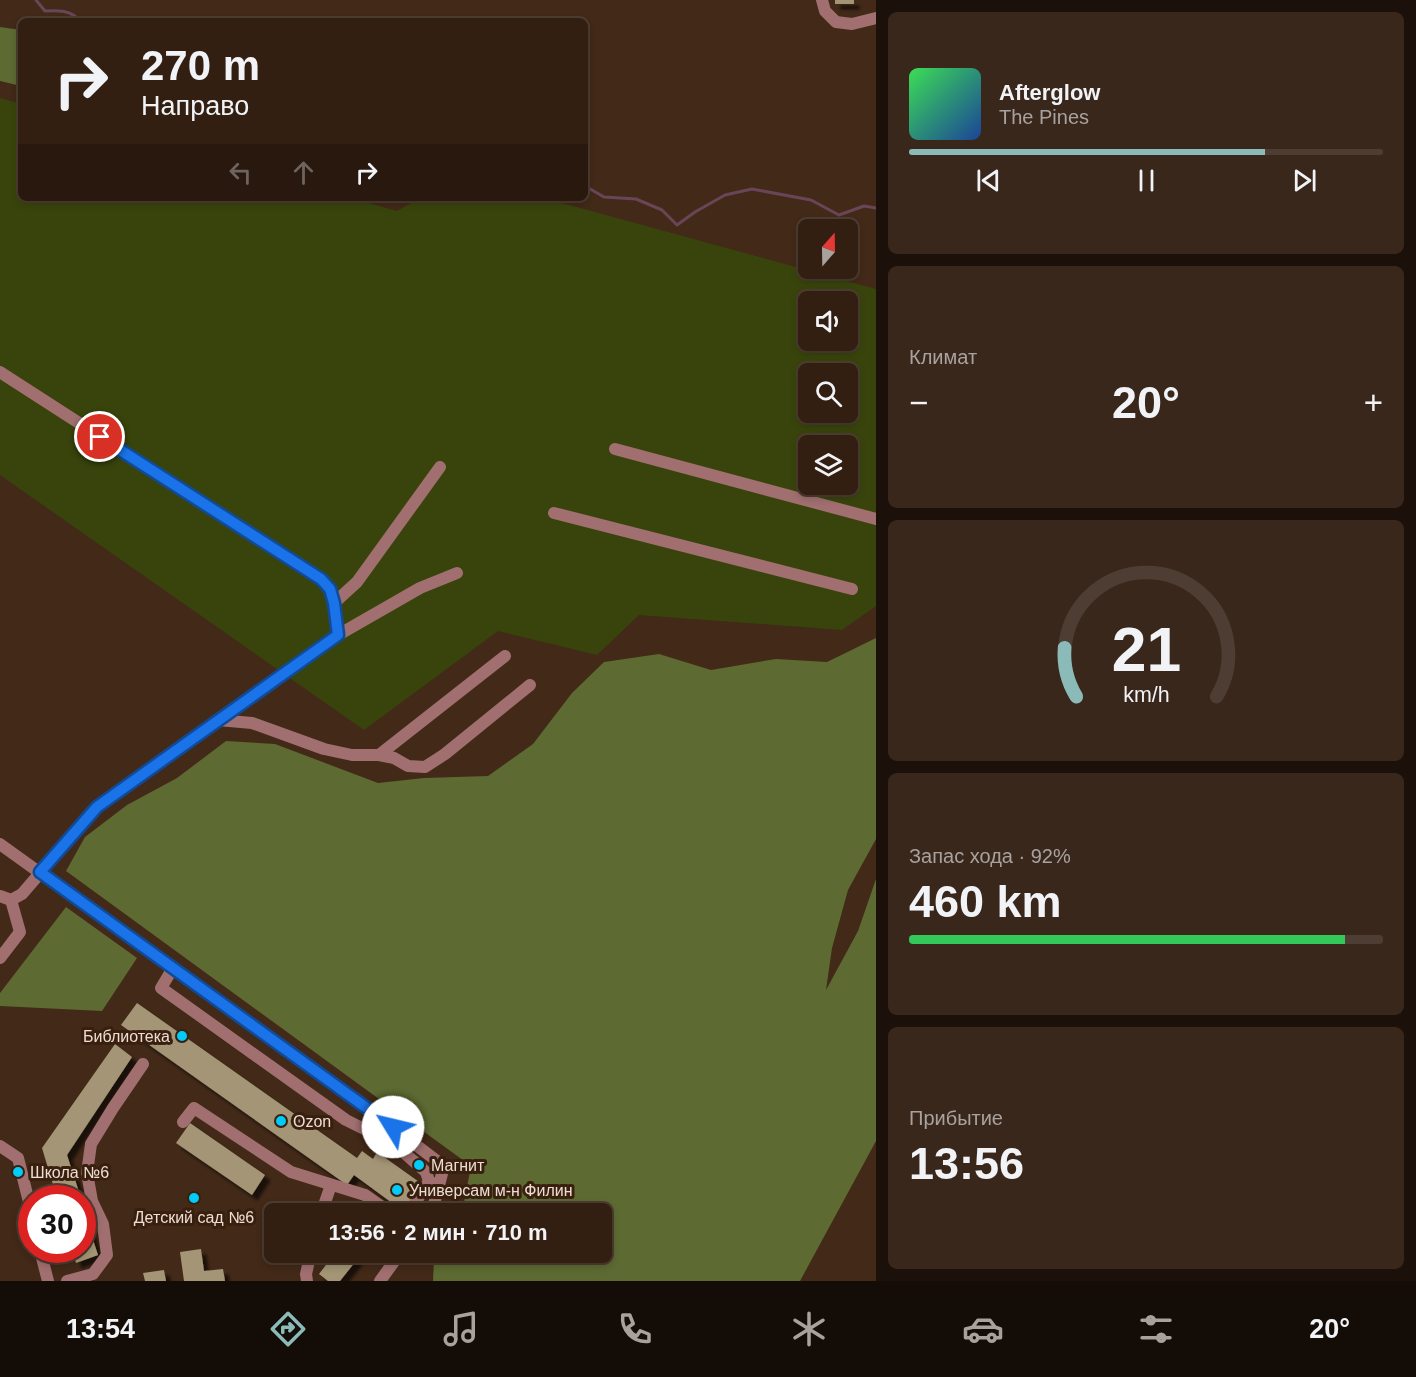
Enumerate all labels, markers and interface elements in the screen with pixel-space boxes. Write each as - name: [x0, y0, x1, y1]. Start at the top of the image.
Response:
- icon: right: [42, 42, 120, 120]
- text: 270 m: [141, 42, 260, 89]
- text: Afterglow: [999, 80, 1100, 105]
- text: Направо: [141, 91, 249, 121]
- text: The Pines: [999, 106, 1089, 128]
- icon: left: [224, 156, 257, 189]
- icon: ahead: [287, 156, 320, 189]
- icon: right: [350, 156, 383, 189]
- icon: previous: [972, 164, 1005, 197]
- icon: pause: [1130, 164, 1163, 197]
- icon: next: [1288, 164, 1321, 197]
- north arrow: [798, 219, 858, 279]
- map controls: [798, 219, 858, 495]
- button: sound: [798, 291, 858, 351]
- text: Климат: [909, 346, 977, 368]
- button: search: [798, 363, 858, 423]
- text: 20°: [1112, 377, 1180, 428]
- text: −: [909, 384, 928, 421]
- text: +: [1364, 384, 1383, 421]
- pin: [74, 411, 125, 462]
- icon: arrive: [83, 420, 116, 453]
- button: layers: [798, 435, 858, 495]
- text: 21: [1111, 616, 1181, 685]
- text: km/h: [1123, 684, 1169, 708]
- text: Запас хода · 92%: [909, 845, 1071, 867]
- text: 460 km: [909, 876, 1062, 927]
- place label: Библиотека: [83, 1028, 170, 1045]
- marker: Библиотека: [175, 1029, 189, 1043]
- position arrow: [361, 1095, 425, 1159]
- text: Прибытие: [909, 1107, 1003, 1129]
- place label: Ozon: [293, 1113, 331, 1130]
- marker: Ozon: [274, 1114, 288, 1128]
- text: 13:56: [909, 1138, 1024, 1189]
- place label: Магнит: [431, 1157, 485, 1174]
- marker: Магнит: [412, 1158, 426, 1172]
- place label: Школа №6: [30, 1164, 109, 1181]
- marker: Школа №6: [11, 1165, 25, 1179]
- place label: Универсам м-н Филин: [409, 1182, 573, 1199]
- marker: Универсам м-н Филин: [390, 1183, 404, 1197]
- speed limit sign: 30: [18, 1185, 96, 1263]
- marker: Детский сад №6: [187, 1191, 201, 1205]
- place label: Детский сад №6: [134, 1209, 254, 1226]
- text: 13:56 · 2 мин · 710 m: [328, 1220, 548, 1245]
- icon: directions: [267, 1308, 309, 1350]
- icon: music: [440, 1308, 482, 1350]
- icon: phone: [614, 1308, 656, 1350]
- icon: climate: [788, 1308, 830, 1350]
- icon: car: [962, 1308, 1004, 1350]
- icon: filters: [1135, 1308, 1177, 1350]
- text: 13:54: [66, 1314, 135, 1344]
- text: 20°: [1309, 1314, 1350, 1344]

